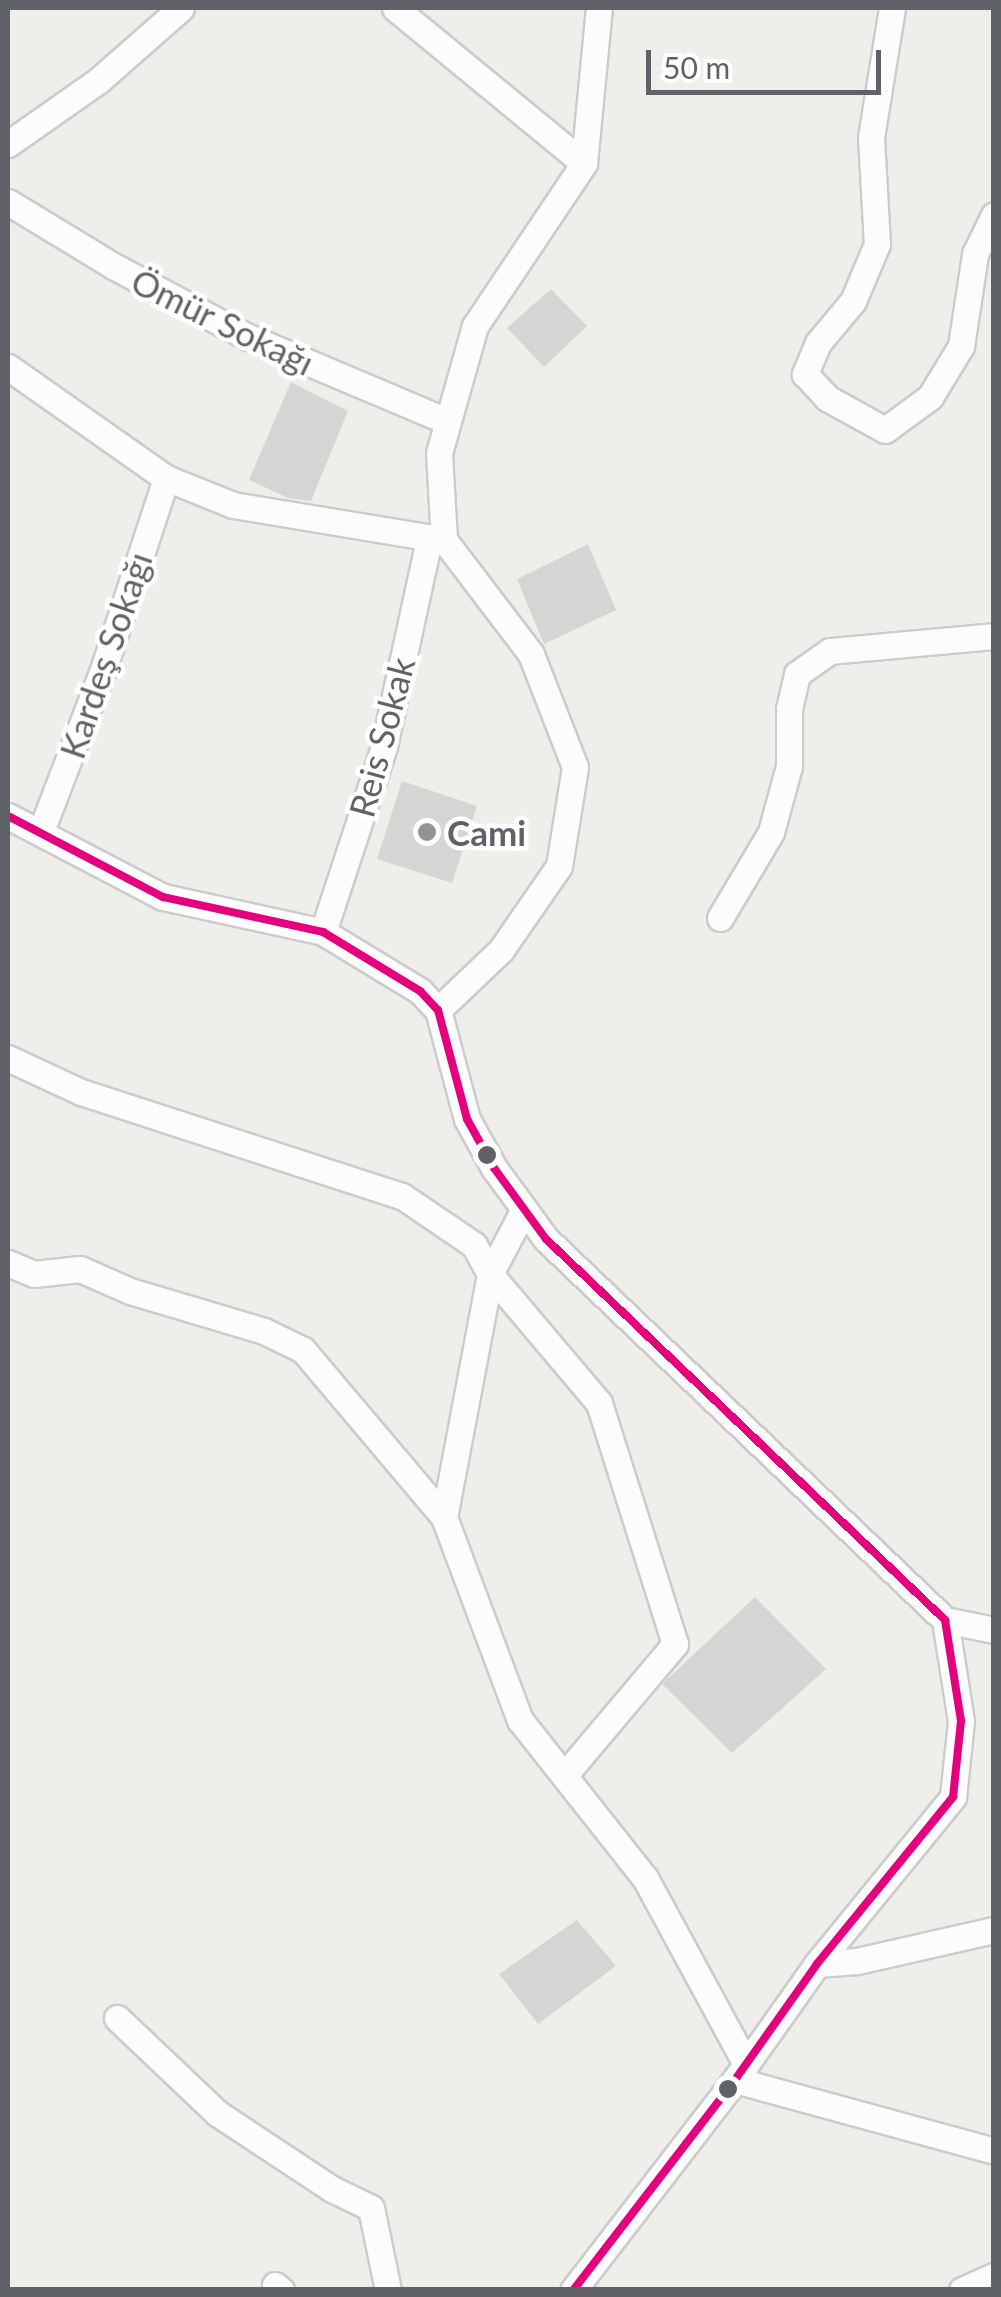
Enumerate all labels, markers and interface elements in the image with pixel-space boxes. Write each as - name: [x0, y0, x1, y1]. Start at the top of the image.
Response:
- scale bar: [651, 30, 886, 92]
- text: 50 m: [663, 49, 730, 85]
- street label: Ömür Sokağı: [125, 259, 321, 383]
- street label: Kardeş Sokağı: [50, 546, 160, 764]
- street label: Reis Sokak: [340, 653, 422, 821]
- place label: Cami: [447, 811, 526, 853]
- marker: Cami: [416, 821, 438, 843]
- unlabelled marker: [477, 1145, 497, 1165]
- unlabelled marker: [718, 2079, 738, 2099]

